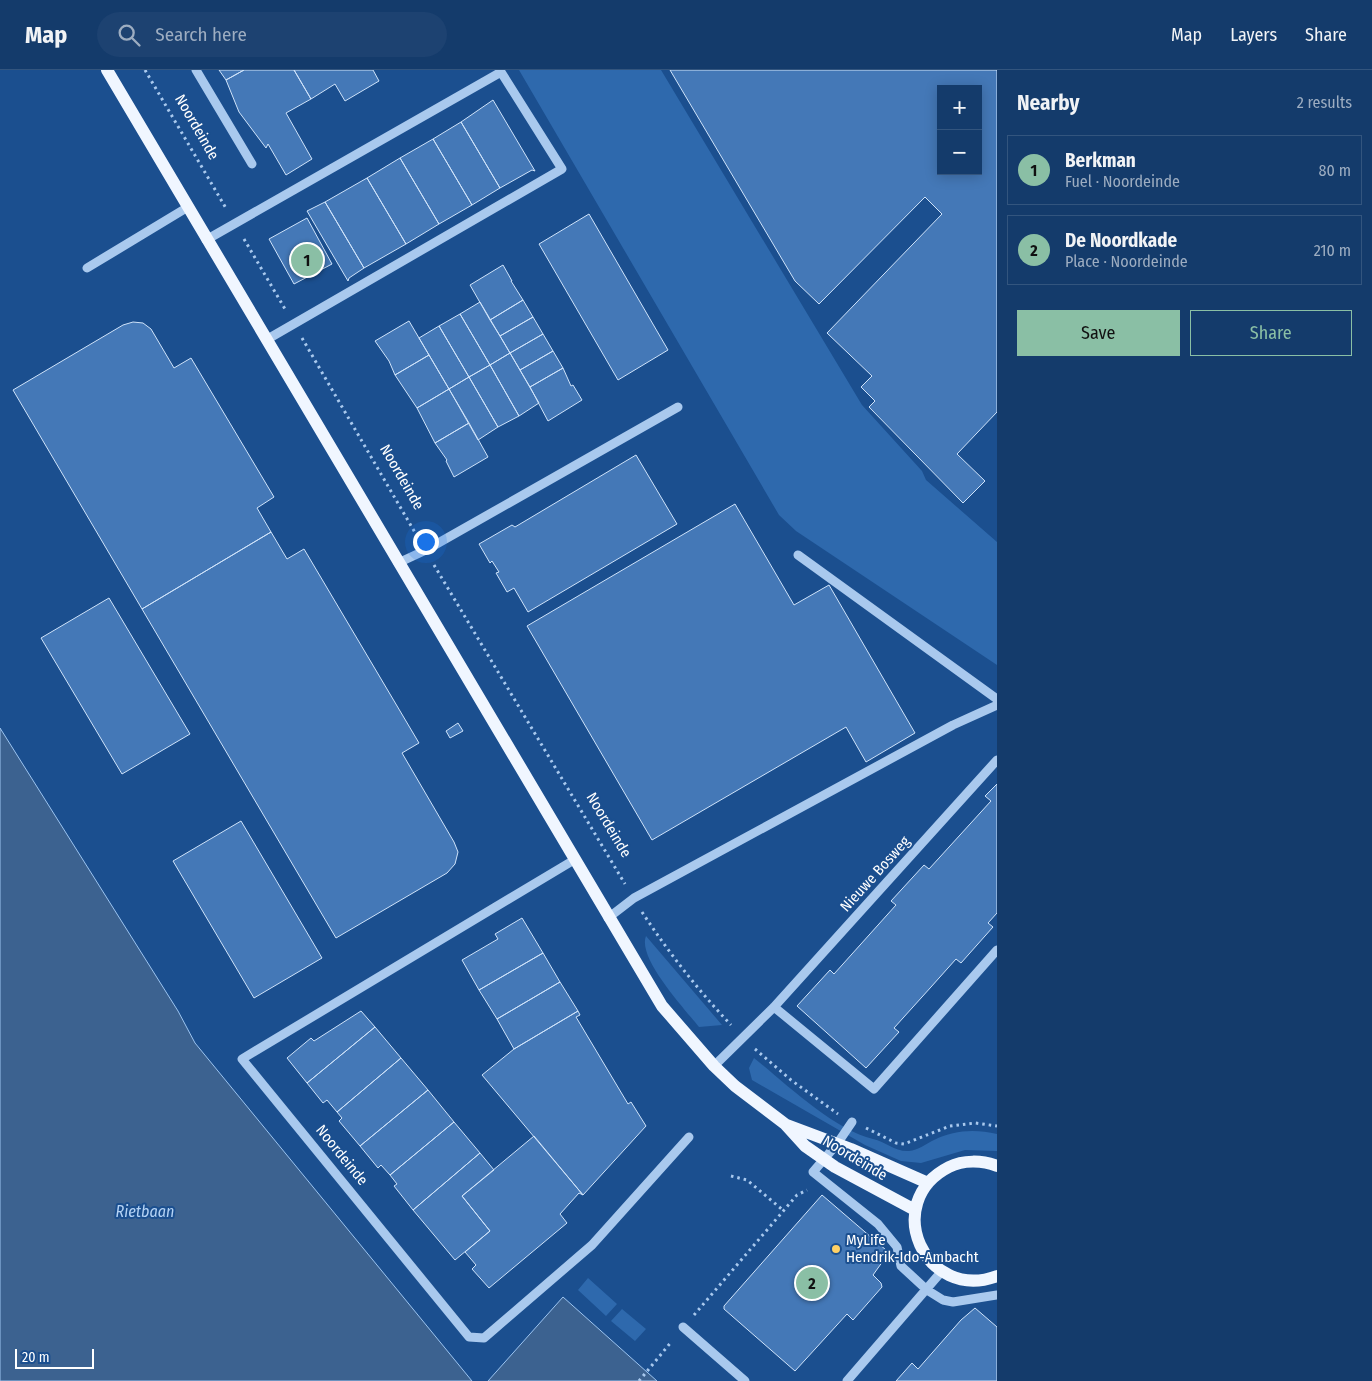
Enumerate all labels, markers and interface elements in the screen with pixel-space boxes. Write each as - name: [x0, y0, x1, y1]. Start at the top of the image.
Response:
- search box: [97, 12, 447, 57]
- text: Map: [25, 21, 67, 49]
- icon: search: [115, 21, 143, 49]
- text: Search here: [155, 23, 247, 46]
- text: Map: [1171, 24, 1202, 46]
- text: Layers: [1230, 24, 1277, 46]
- text: Share: [1305, 24, 1347, 46]
- map controls: [937, 85, 982, 175]
- button: +: [937, 85, 982, 130]
- text: Nearby: [1017, 90, 1079, 116]
- street label: Noordeinde: [171, 91, 223, 163]
- text: 2 results: [1297, 93, 1352, 112]
- button: −: [937, 130, 982, 175]
- text: Berkman: [1065, 149, 1136, 172]
- text: 1: [1031, 161, 1037, 180]
- text: 80 m: [1319, 161, 1351, 180]
- text: Fuel · Noordeinde: [1065, 172, 1180, 191]
- text: De Noordkade: [1065, 229, 1177, 252]
- pin: 1: [291, 241, 323, 279]
- text: 2: [1030, 241, 1038, 260]
- text: 210 m: [1314, 241, 1351, 260]
- text: Place · Noordeinde: [1065, 252, 1188, 271]
- button: Save: [1017, 310, 1180, 356]
- button: Share: [1190, 310, 1352, 356]
- street label: Noordeinde: [376, 441, 428, 513]
- your location: [413, 529, 439, 555]
- street label: Noordeinde: [583, 789, 635, 861]
- street label: Nieuwe Bosweg: [836, 832, 914, 916]
- street label: Noordeinde: [312, 1121, 372, 1189]
- street label: Noordeinde: [819, 1132, 891, 1184]
- water label: Rietbaan: [116, 1202, 174, 1221]
- place label: MyLife Hendrik-Ido-Ambacht: [846, 1231, 979, 1266]
- marker: MyLife Hendrik-Ido-Ambacht: [830, 1243, 842, 1255]
- pin: 2: [796, 1264, 828, 1302]
- scale bar: [15, 1346, 94, 1369]
- text: 20 m: [22, 1349, 50, 1366]

